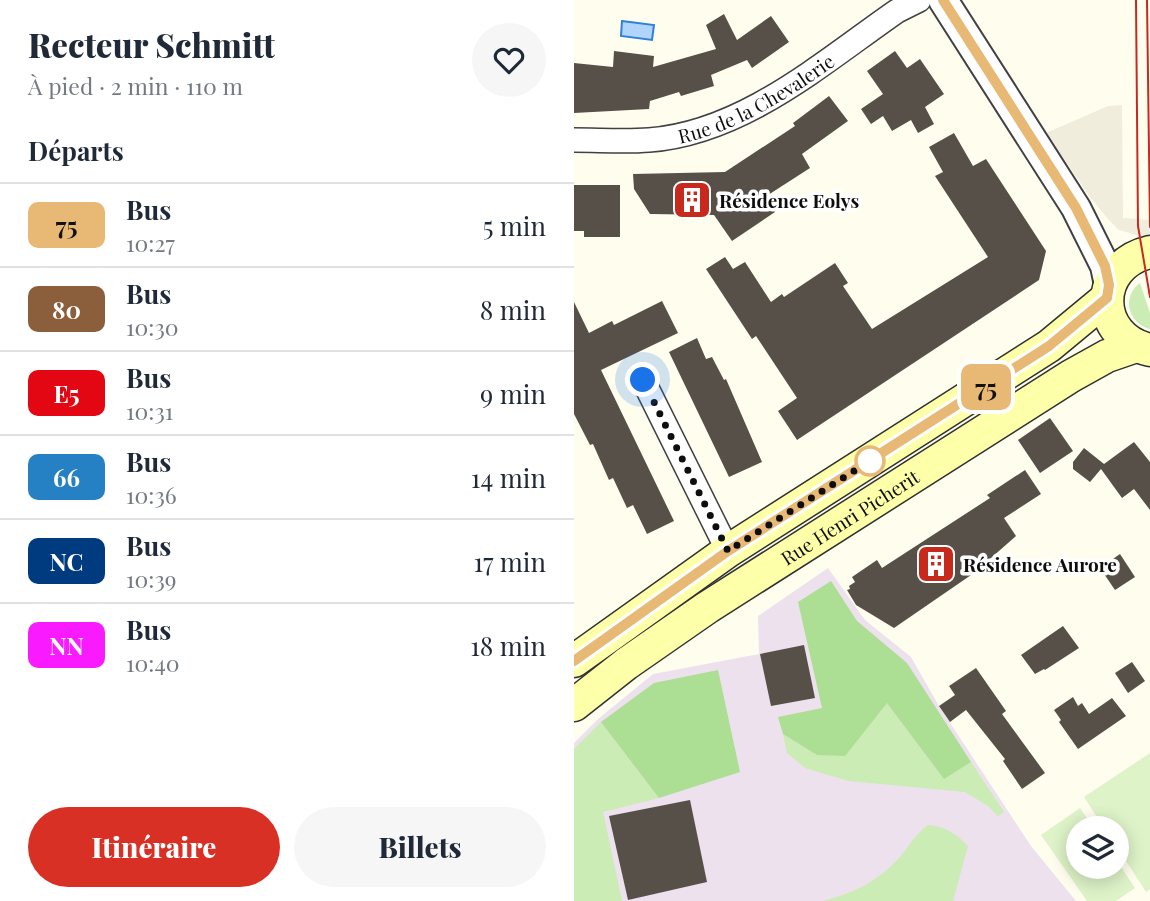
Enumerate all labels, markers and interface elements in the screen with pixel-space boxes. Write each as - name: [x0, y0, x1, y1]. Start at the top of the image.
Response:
- text: Recteur Schmitt: [28, 22, 275, 66]
- button: heart: [472, 23, 546, 97]
- street label: Rue de la Chevalerie: [675, 48, 839, 149]
- text: À pied · 2 min · 110 m: [28, 70, 243, 101]
- text: Départs: [28, 133, 124, 168]
- building icon: Résidence Eolys: [671, 179, 713, 221]
- place label: Résidence Eolys: [719, 187, 859, 213]
- text: Bus: [126, 192, 171, 227]
- text: 5 min: [483, 208, 546, 243]
- text: 75: [56, 209, 77, 241]
- text: 10:27: [126, 227, 175, 258]
- text: Bus: [126, 276, 171, 311]
- text: 8 min: [480, 292, 546, 327]
- text: 80: [52, 293, 81, 325]
- text: 10:30: [126, 311, 179, 342]
- text: Bus: [126, 360, 171, 395]
- your location: [625, 362, 660, 397]
- line badge: 75: [954, 364, 1018, 410]
- text: 75: [975, 371, 997, 403]
- text: 9 min: [480, 376, 546, 411]
- text: E5: [53, 377, 80, 409]
- text: 10:31: [126, 395, 173, 426]
- text: Bus: [126, 444, 171, 479]
- unlabelled marker: [855, 446, 885, 476]
- text: 14 min: [471, 460, 546, 495]
- text: 66: [53, 461, 80, 493]
- street label: Rue Henri Picherit: [776, 463, 924, 571]
- text: 10:36: [126, 479, 177, 510]
- text: Bus: [126, 528, 171, 563]
- building icon: Résidence Aurore: [915, 543, 957, 585]
- text: 17 min: [473, 544, 546, 579]
- text: NC: [49, 545, 84, 577]
- place label: Résidence Aurore: [963, 551, 1117, 577]
- text: 10:39: [126, 563, 177, 594]
- text: Bus: [126, 612, 171, 647]
- text: 18 min: [470, 628, 546, 663]
- text: NN: [49, 629, 84, 661]
- text: 10:40: [126, 647, 180, 678]
- button: Itinéraire: [28, 807, 280, 887]
- button: Billets: [294, 807, 546, 887]
- map controls: [1066, 816, 1129, 879]
- button: layers: [1066, 816, 1129, 879]

